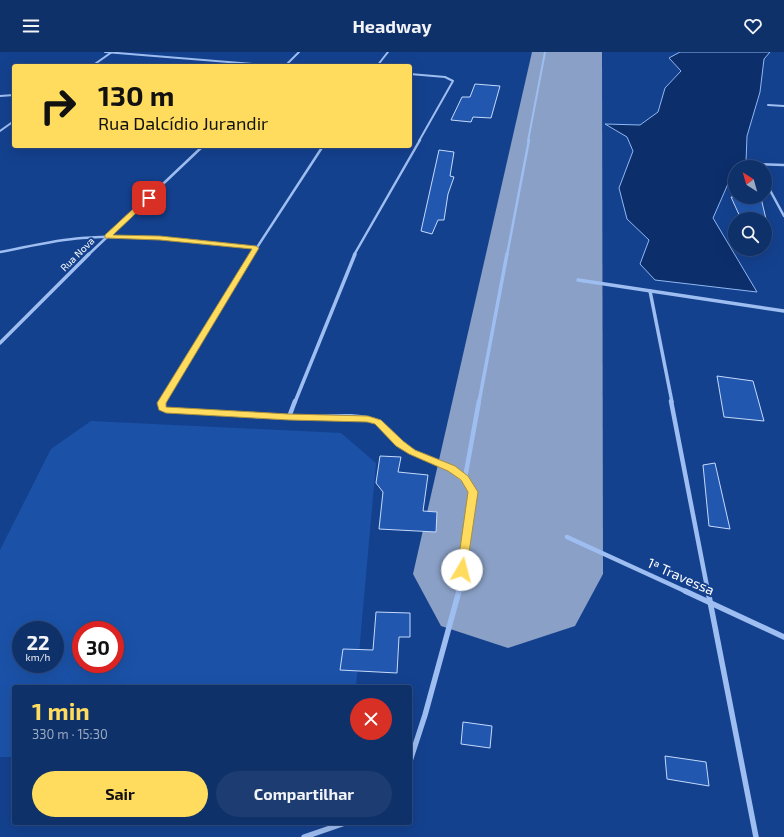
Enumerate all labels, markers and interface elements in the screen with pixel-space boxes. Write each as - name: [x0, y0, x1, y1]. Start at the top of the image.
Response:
- icon: menu: [20, 15, 42, 37]
- text: Headway: [352, 15, 432, 37]
- icon: heart: [742, 15, 764, 37]
- text: 130 m: [98, 78, 174, 112]
- icon: right: [32, 80, 84, 132]
- text: Rua Dalcídio Jurandir: [98, 112, 268, 134]
- north arrow: [728, 160, 772, 204]
- map controls: [728, 160, 772, 256]
- pin: [132, 181, 166, 215]
- icon: arrive: [138, 187, 160, 209]
- button: search: [728, 212, 772, 256]
- street label: Rua Nova: [58, 235, 96, 273]
- position arrow: [441, 549, 483, 591]
- street label: 1ª Travessa: [645, 554, 717, 598]
- speed limit sign: 30: [72, 621, 124, 673]
- text: 22: [26, 630, 50, 654]
- text: km/h: [26, 651, 50, 663]
- text: 1 min: [32, 696, 90, 725]
- button: close: [350, 698, 392, 740]
- text: 330 m · 15:30: [32, 726, 108, 742]
- button: Sair: [32, 771, 208, 817]
- button: Compartilhar: [216, 771, 392, 817]

